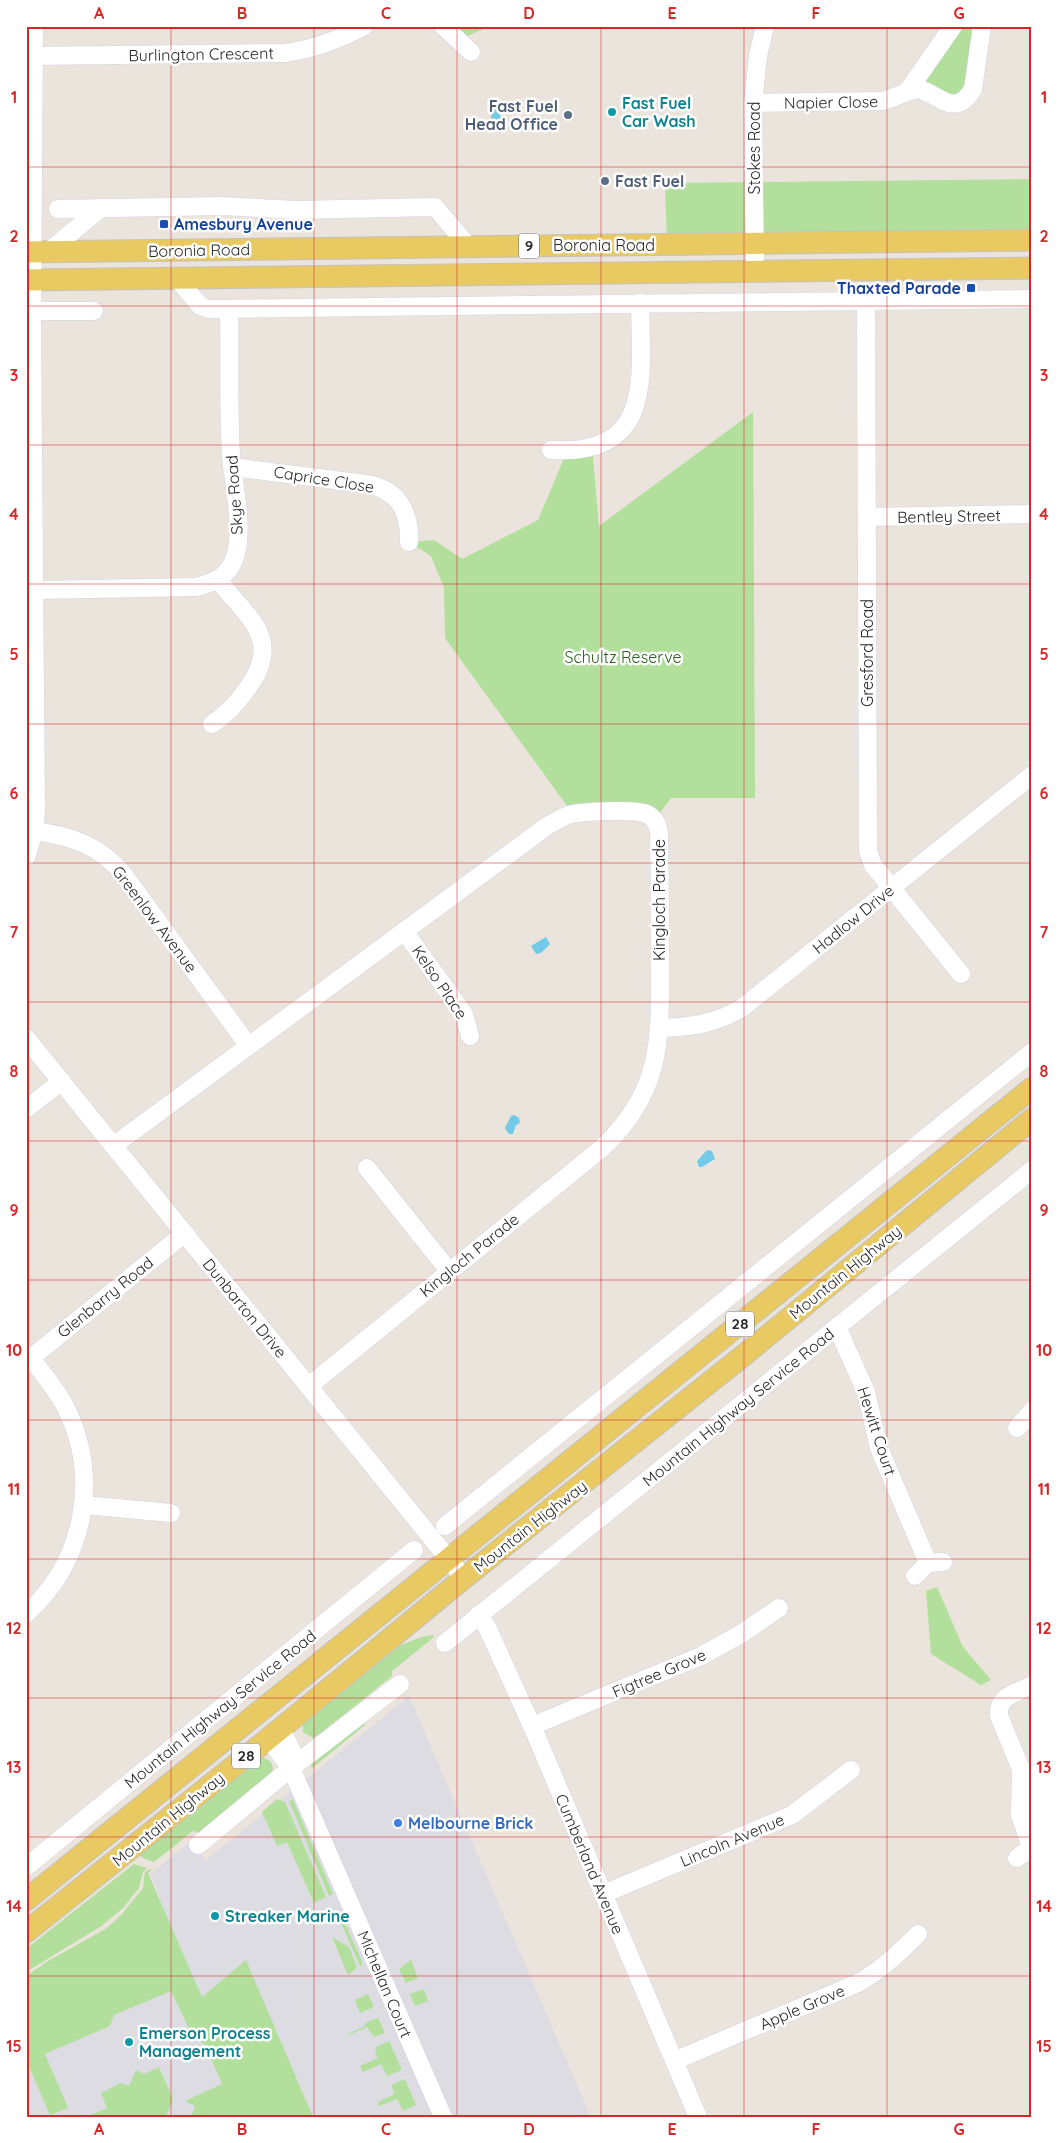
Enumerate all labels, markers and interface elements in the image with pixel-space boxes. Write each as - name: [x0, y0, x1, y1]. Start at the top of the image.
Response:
- text: A: [94, 3, 105, 23]
- text: B: [237, 3, 247, 23]
- text: C: [381, 3, 391, 23]
- text: D: [523, 3, 535, 23]
- text: E: [667, 3, 677, 23]
- text: F: [812, 3, 821, 23]
- text: G: [953, 3, 965, 23]
- street label: Burlington Crescent: [128, 43, 274, 65]
- text: 1: [11, 87, 17, 107]
- text: 1: [1041, 87, 1047, 107]
- street label: Napier Close: [784, 91, 878, 113]
- place label: Fast Fuel Car Wash: [622, 93, 696, 131]
- place label: Fast Fuel Head Office: [465, 96, 558, 134]
- street label: Stokes Road: [744, 102, 764, 194]
- marker: Fast Fuel Car Wash: [606, 106, 618, 118]
- marker: Fast Fuel Head Office: [562, 109, 574, 121]
- place label: Fast Fuel: [615, 171, 684, 191]
- marker: Fast Fuel: [599, 175, 611, 187]
- place label: Amesbury Avenue: [174, 214, 313, 234]
- marker: Amesbury Avenue: [158, 218, 170, 230]
- text: 2: [9, 226, 19, 246]
- text: 2: [1039, 226, 1049, 246]
- road number: 9: [519, 234, 539, 258]
- street label: Boronia Road: [553, 235, 655, 255]
- street label: Boronia Road: [148, 239, 250, 261]
- place label: Thaxted Parade: [837, 278, 961, 298]
- marker: Thaxted Parade: [965, 282, 977, 294]
- text: 3: [10, 365, 18, 385]
- text: 3: [1040, 365, 1048, 385]
- street label: Skye Road: [221, 455, 247, 535]
- street label: Caprice Close: [272, 461, 376, 497]
- text: 4: [9, 504, 19, 524]
- text: 4: [1039, 504, 1049, 524]
- street label: Bentley Street: [897, 505, 1001, 527]
- street label: Gresford Road: [857, 599, 877, 707]
- text: 5: [9, 644, 19, 664]
- text: 5: [1039, 644, 1049, 664]
- park label: Schultz Reserve: [564, 647, 682, 667]
- text: 6: [10, 783, 19, 803]
- text: 6: [1040, 783, 1049, 803]
- street label: Kingloch Parade: [649, 839, 669, 961]
- street label: Greenlow Avenue: [108, 862, 202, 976]
- street label: Hadlow Drive: [808, 880, 898, 958]
- text: 7: [10, 922, 19, 942]
- text: 7: [1040, 922, 1049, 942]
- street label: Kelso Place: [408, 941, 472, 1023]
- text: 8: [10, 1061, 19, 1081]
- text: 8: [1040, 1061, 1049, 1081]
- text: 9: [9, 1200, 19, 1220]
- text: 9: [1039, 1200, 1049, 1220]
- street label: Kingloch Parade: [415, 1209, 523, 1301]
- street label: Mountain Highway: [785, 1221, 905, 1323]
- street label: Glenbarry Road: [53, 1252, 157, 1342]
- street label: Dunbarton Drive: [199, 1254, 291, 1362]
- road number: 28: [726, 1312, 754, 1336]
- street label: Mountain Highway Service Road: [638, 1323, 838, 1491]
- text: 10: [6, 1340, 22, 1360]
- text: 10: [1036, 1340, 1052, 1360]
- street label: Hewitt Court: [853, 1384, 901, 1478]
- street label: Mountain Highway: [469, 1476, 591, 1576]
- text: 11: [8, 1479, 20, 1499]
- text: 11: [1038, 1479, 1050, 1499]
- text: 12: [6, 1618, 22, 1638]
- text: 12: [1036, 1618, 1052, 1638]
- street label: Mountain Highway Service Road: [120, 1625, 320, 1793]
- street label: Figtree Grove: [609, 1644, 709, 1702]
- road number: 28: [232, 1744, 260, 1768]
- text: 13: [7, 1757, 21, 1777]
- text: 13: [1037, 1757, 1051, 1777]
- street label: Mountain Highway: [108, 1768, 228, 1870]
- street label: Cumberland Avenue: [551, 1791, 629, 1937]
- street label: Lincoln Avenue: [677, 1809, 787, 1871]
- place label: Melbourne Brick: [408, 1813, 533, 1833]
- marker: Melbourne Brick: [392, 1817, 404, 1829]
- text: 14: [6, 1896, 22, 1916]
- text: 14: [1036, 1896, 1052, 1916]
- place label: Streaker Marine: [225, 1906, 350, 1926]
- marker: Streaker Marine: [209, 1910, 221, 1922]
- street label: Michellan Court: [353, 1927, 417, 2041]
- street label: Apple Grove: [756, 1980, 848, 2034]
- place label: Emerson Process Management: [139, 2023, 271, 2061]
- text: 15: [6, 2036, 22, 2056]
- marker: Emerson Process Management: [123, 2036, 135, 2048]
- text: 15: [1036, 2036, 1052, 2056]
- text: A: [94, 2119, 105, 2139]
- text: B: [237, 2119, 247, 2139]
- text: C: [381, 2119, 391, 2139]
- text: D: [523, 2119, 535, 2139]
- text: E: [667, 2119, 677, 2139]
- text: F: [812, 2119, 821, 2139]
- text: G: [953, 2119, 965, 2139]

